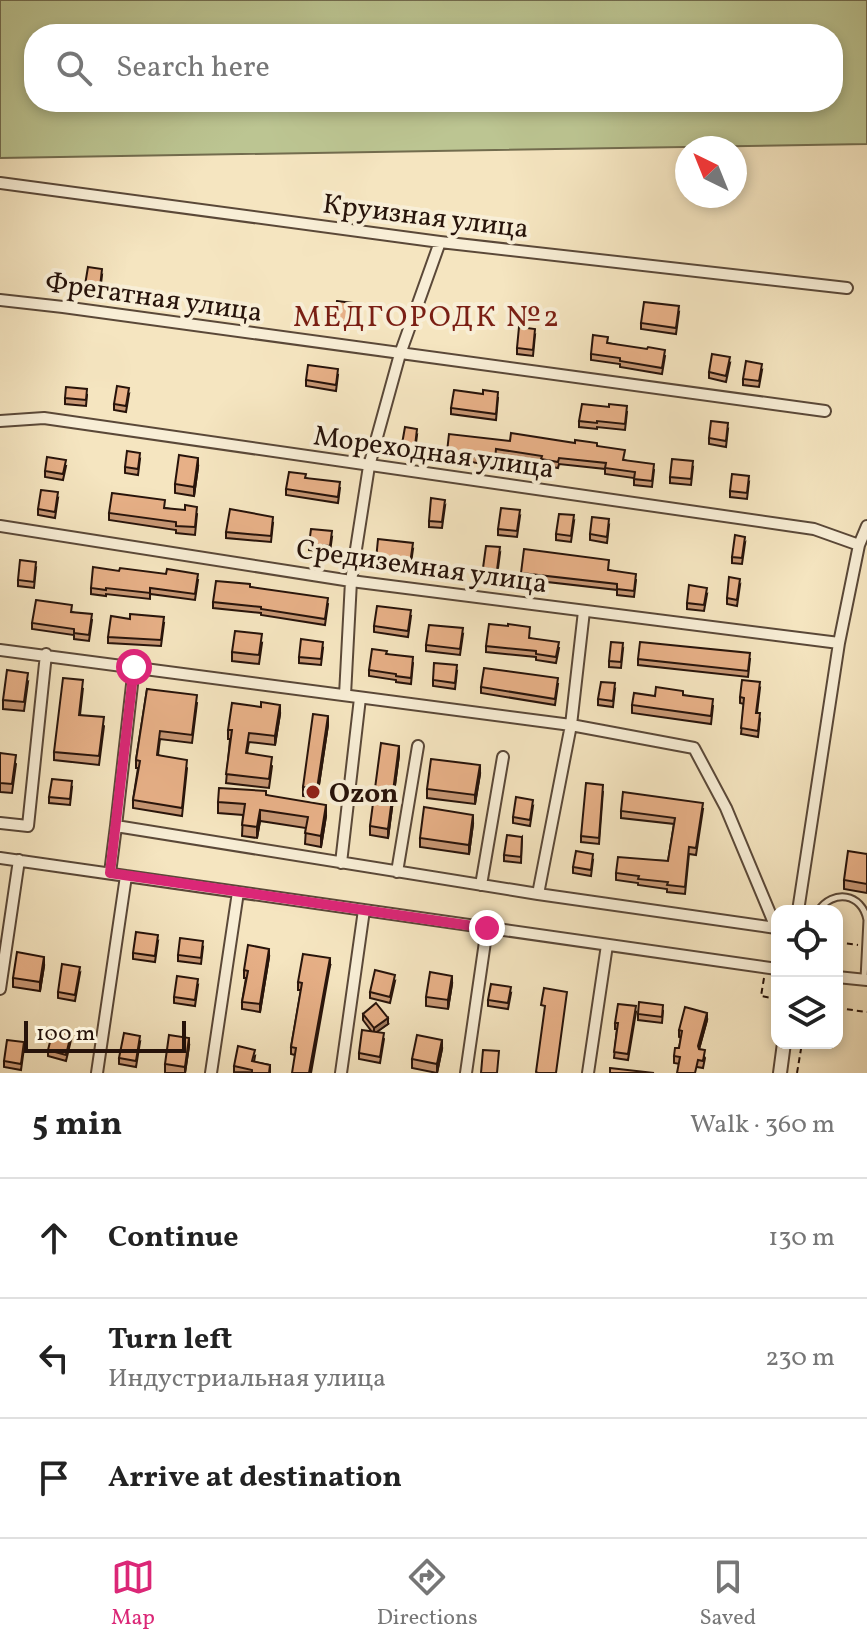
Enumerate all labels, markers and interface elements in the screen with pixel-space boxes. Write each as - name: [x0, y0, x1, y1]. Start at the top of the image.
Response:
- search box: [24, 24, 843, 112]
- icon: search: [52, 46, 96, 90]
- text: Search here: [116, 47, 270, 89]
- north arrow: [675, 136, 747, 208]
- street label: Круизная улица: [320, 185, 531, 249]
- street label: Фрегатная улица: [42, 264, 265, 333]
- district label: МЕДГОРОДК №2: [293, 297, 561, 339]
- street label: Мореходная улица: [311, 417, 557, 490]
- street label: Средиземная улица: [293, 531, 550, 604]
- route start: [116, 649, 152, 685]
- place label: Ozon: [329, 775, 399, 814]
- marker: Ozon: [304, 783, 322, 801]
- map controls: [771, 905, 843, 1049]
- button: locate: [771, 905, 843, 977]
- route end: [469, 910, 505, 946]
- button: layers: [771, 977, 843, 1049]
- scale bar: [24, 1017, 186, 1053]
- text: 100 m: [36, 1019, 95, 1050]
- text: 5 min: [32, 1102, 122, 1149]
- text: Walk · 360 m: [690, 1107, 835, 1143]
- icon: ahead: [32, 1216, 76, 1260]
- text: Continue: [108, 1217, 239, 1259]
- text: 130 m: [768, 1220, 835, 1256]
- text: Turn left: [108, 1319, 232, 1361]
- icon: left: [32, 1336, 76, 1380]
- text: 230 m: [765, 1340, 835, 1376]
- text: Индустриальная улица: [108, 1361, 386, 1397]
- icon: arrive: [32, 1456, 76, 1500]
- text: Arrive at destination: [108, 1457, 402, 1499]
- tab: Map: [111, 1555, 155, 1634]
- tab: Directions: [377, 1555, 478, 1634]
- tab: Saved: [699, 1555, 756, 1634]

